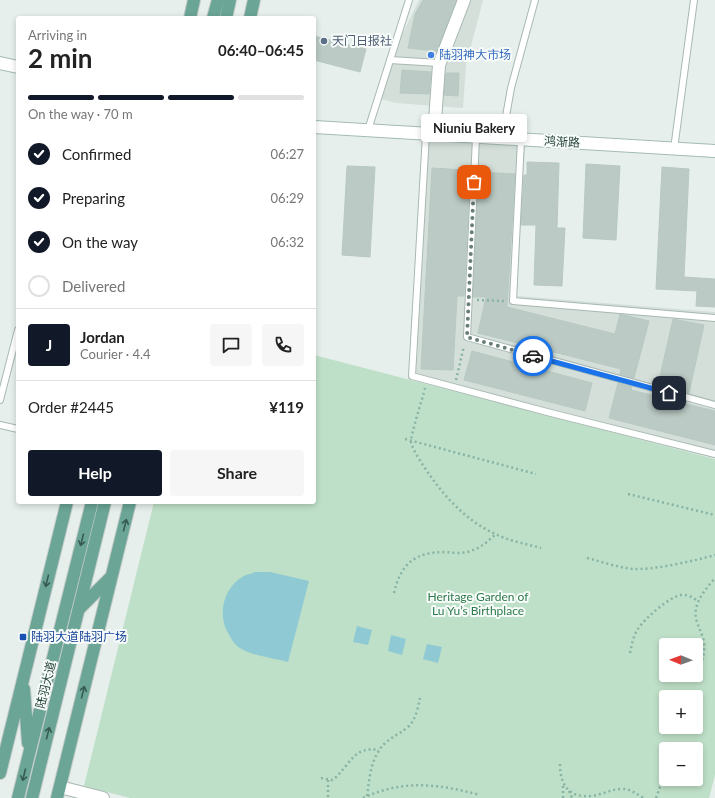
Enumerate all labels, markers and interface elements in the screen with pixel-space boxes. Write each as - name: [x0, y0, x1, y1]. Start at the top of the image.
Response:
- text: Arriving in: [28, 27, 87, 43]
- place label: 天门日报社: [332, 33, 392, 48]
- marker: 天门日报社: [319, 36, 329, 46]
- text: 06:40–06:45: [218, 41, 304, 59]
- text: 2 min: [28, 42, 92, 74]
- place label: 陆羽神大市场: [439, 47, 511, 62]
- marker: 陆羽神大市场: [426, 50, 436, 60]
- text: On the way · 70 m: [28, 106, 133, 122]
- callout: Niuniu Bakery: [421, 114, 527, 142]
- text: Niuniu Bakery: [433, 120, 515, 136]
- street label: 鸿渐路: [544, 133, 580, 150]
- icon: check: [28, 143, 50, 165]
- text: Confirmed: [62, 145, 131, 163]
- text: 06:27: [271, 146, 304, 162]
- pin: [457, 165, 491, 199]
- icon: bag: [463, 171, 485, 193]
- icon: check: [28, 187, 50, 209]
- text: Preparing: [62, 189, 125, 207]
- text: 06:29: [271, 190, 304, 206]
- icon: check: [28, 231, 50, 253]
- text: On the way: [62, 233, 138, 251]
- text: 06:32: [271, 234, 304, 250]
- text: Delivered: [62, 277, 125, 295]
- button: chat: [210, 324, 252, 366]
- button: phone: [262, 324, 304, 366]
- text: Jordan: [80, 328, 125, 346]
- text: J: [46, 336, 52, 354]
- courier: [513, 336, 553, 376]
- icon: car: [522, 345, 544, 367]
- text: Courier · 4.4: [80, 346, 151, 362]
- pin: [652, 376, 686, 410]
- icon: home: [658, 382, 680, 404]
- text: Order #2445: [28, 398, 114, 416]
- text: ¥119: [269, 398, 304, 416]
- button: Help: [28, 450, 162, 496]
- button: Share: [170, 450, 304, 496]
- one-way arrow: [121, 519, 129, 532]
- one-way arrow: [78, 533, 86, 546]
- one-way arrow: [43, 574, 50, 587]
- park label: Heritage Garden of Lu Yu’s Birthplace: [428, 589, 529, 618]
- place label: 陆羽大道陆羽广场: [31, 629, 127, 644]
- marker: 陆羽大道陆羽广场: [18, 632, 28, 642]
- north arrow: [659, 638, 703, 682]
- map controls: [659, 638, 703, 786]
- street label: 陆羽大道: [32, 660, 59, 710]
- one-way arrow: [80, 686, 87, 699]
- button: +: [659, 690, 703, 734]
- one-way arrow: [44, 727, 52, 740]
- button: −: [659, 742, 703, 786]
- one-way arrow: [19, 768, 27, 781]

